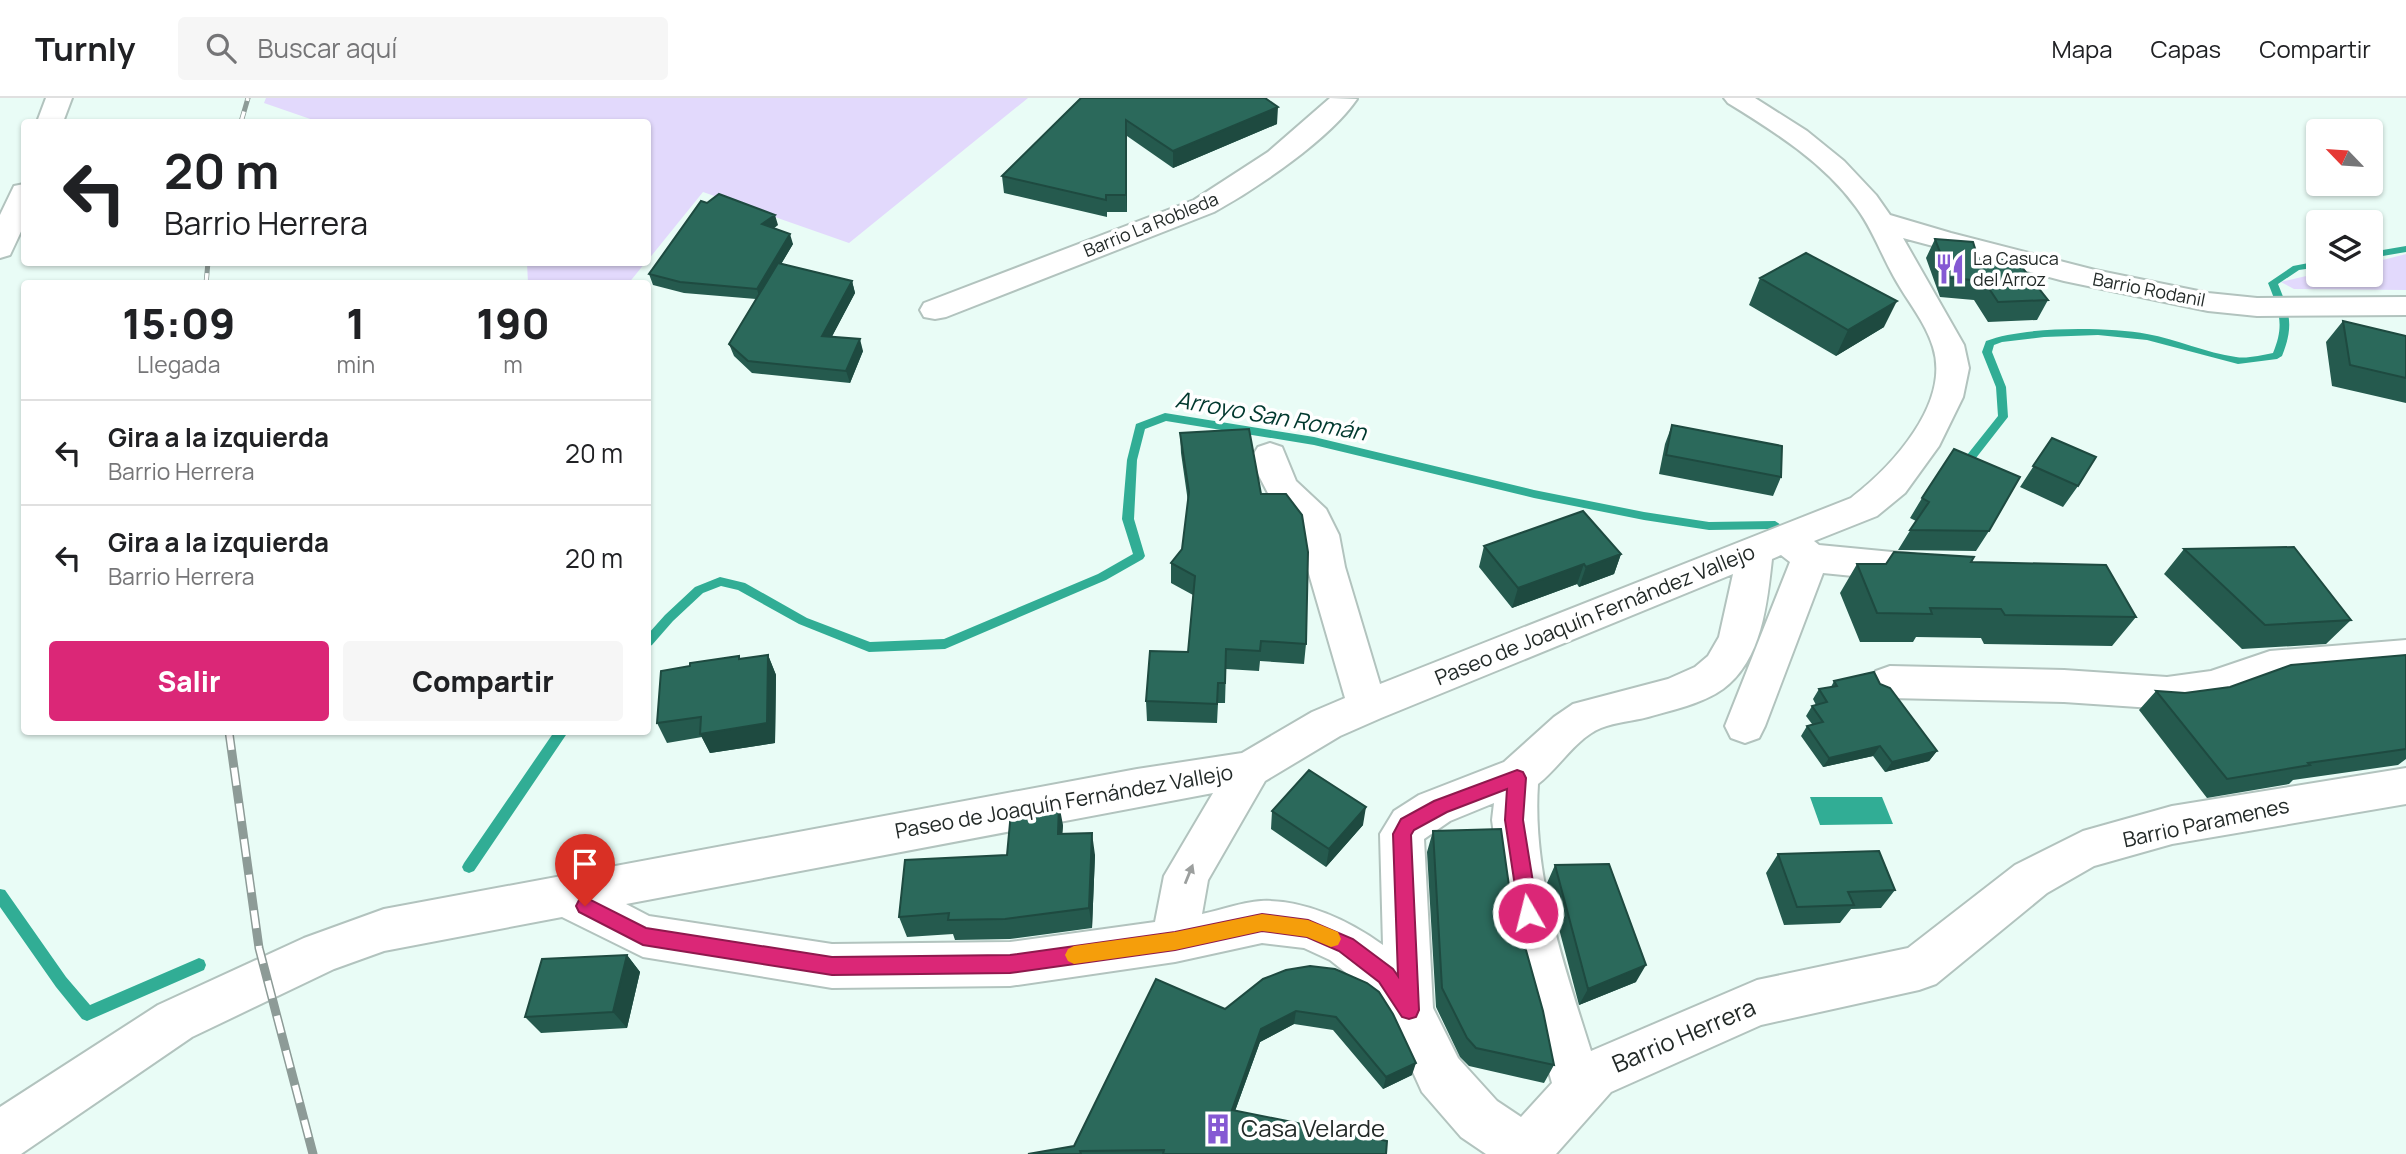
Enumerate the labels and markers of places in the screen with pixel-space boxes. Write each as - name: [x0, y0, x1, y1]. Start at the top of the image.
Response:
- place label: La Casuca del Arroz: [1973, 246, 2059, 291]
- restaurant icon: La Casuca del Arroz: [1933, 252, 1967, 286]
- pin: [555, 834, 615, 906]
- place label: Casa Velarde: [1241, 1111, 1385, 1144]
- building icon: Casa Velarde: [1201, 1112, 1235, 1146]

